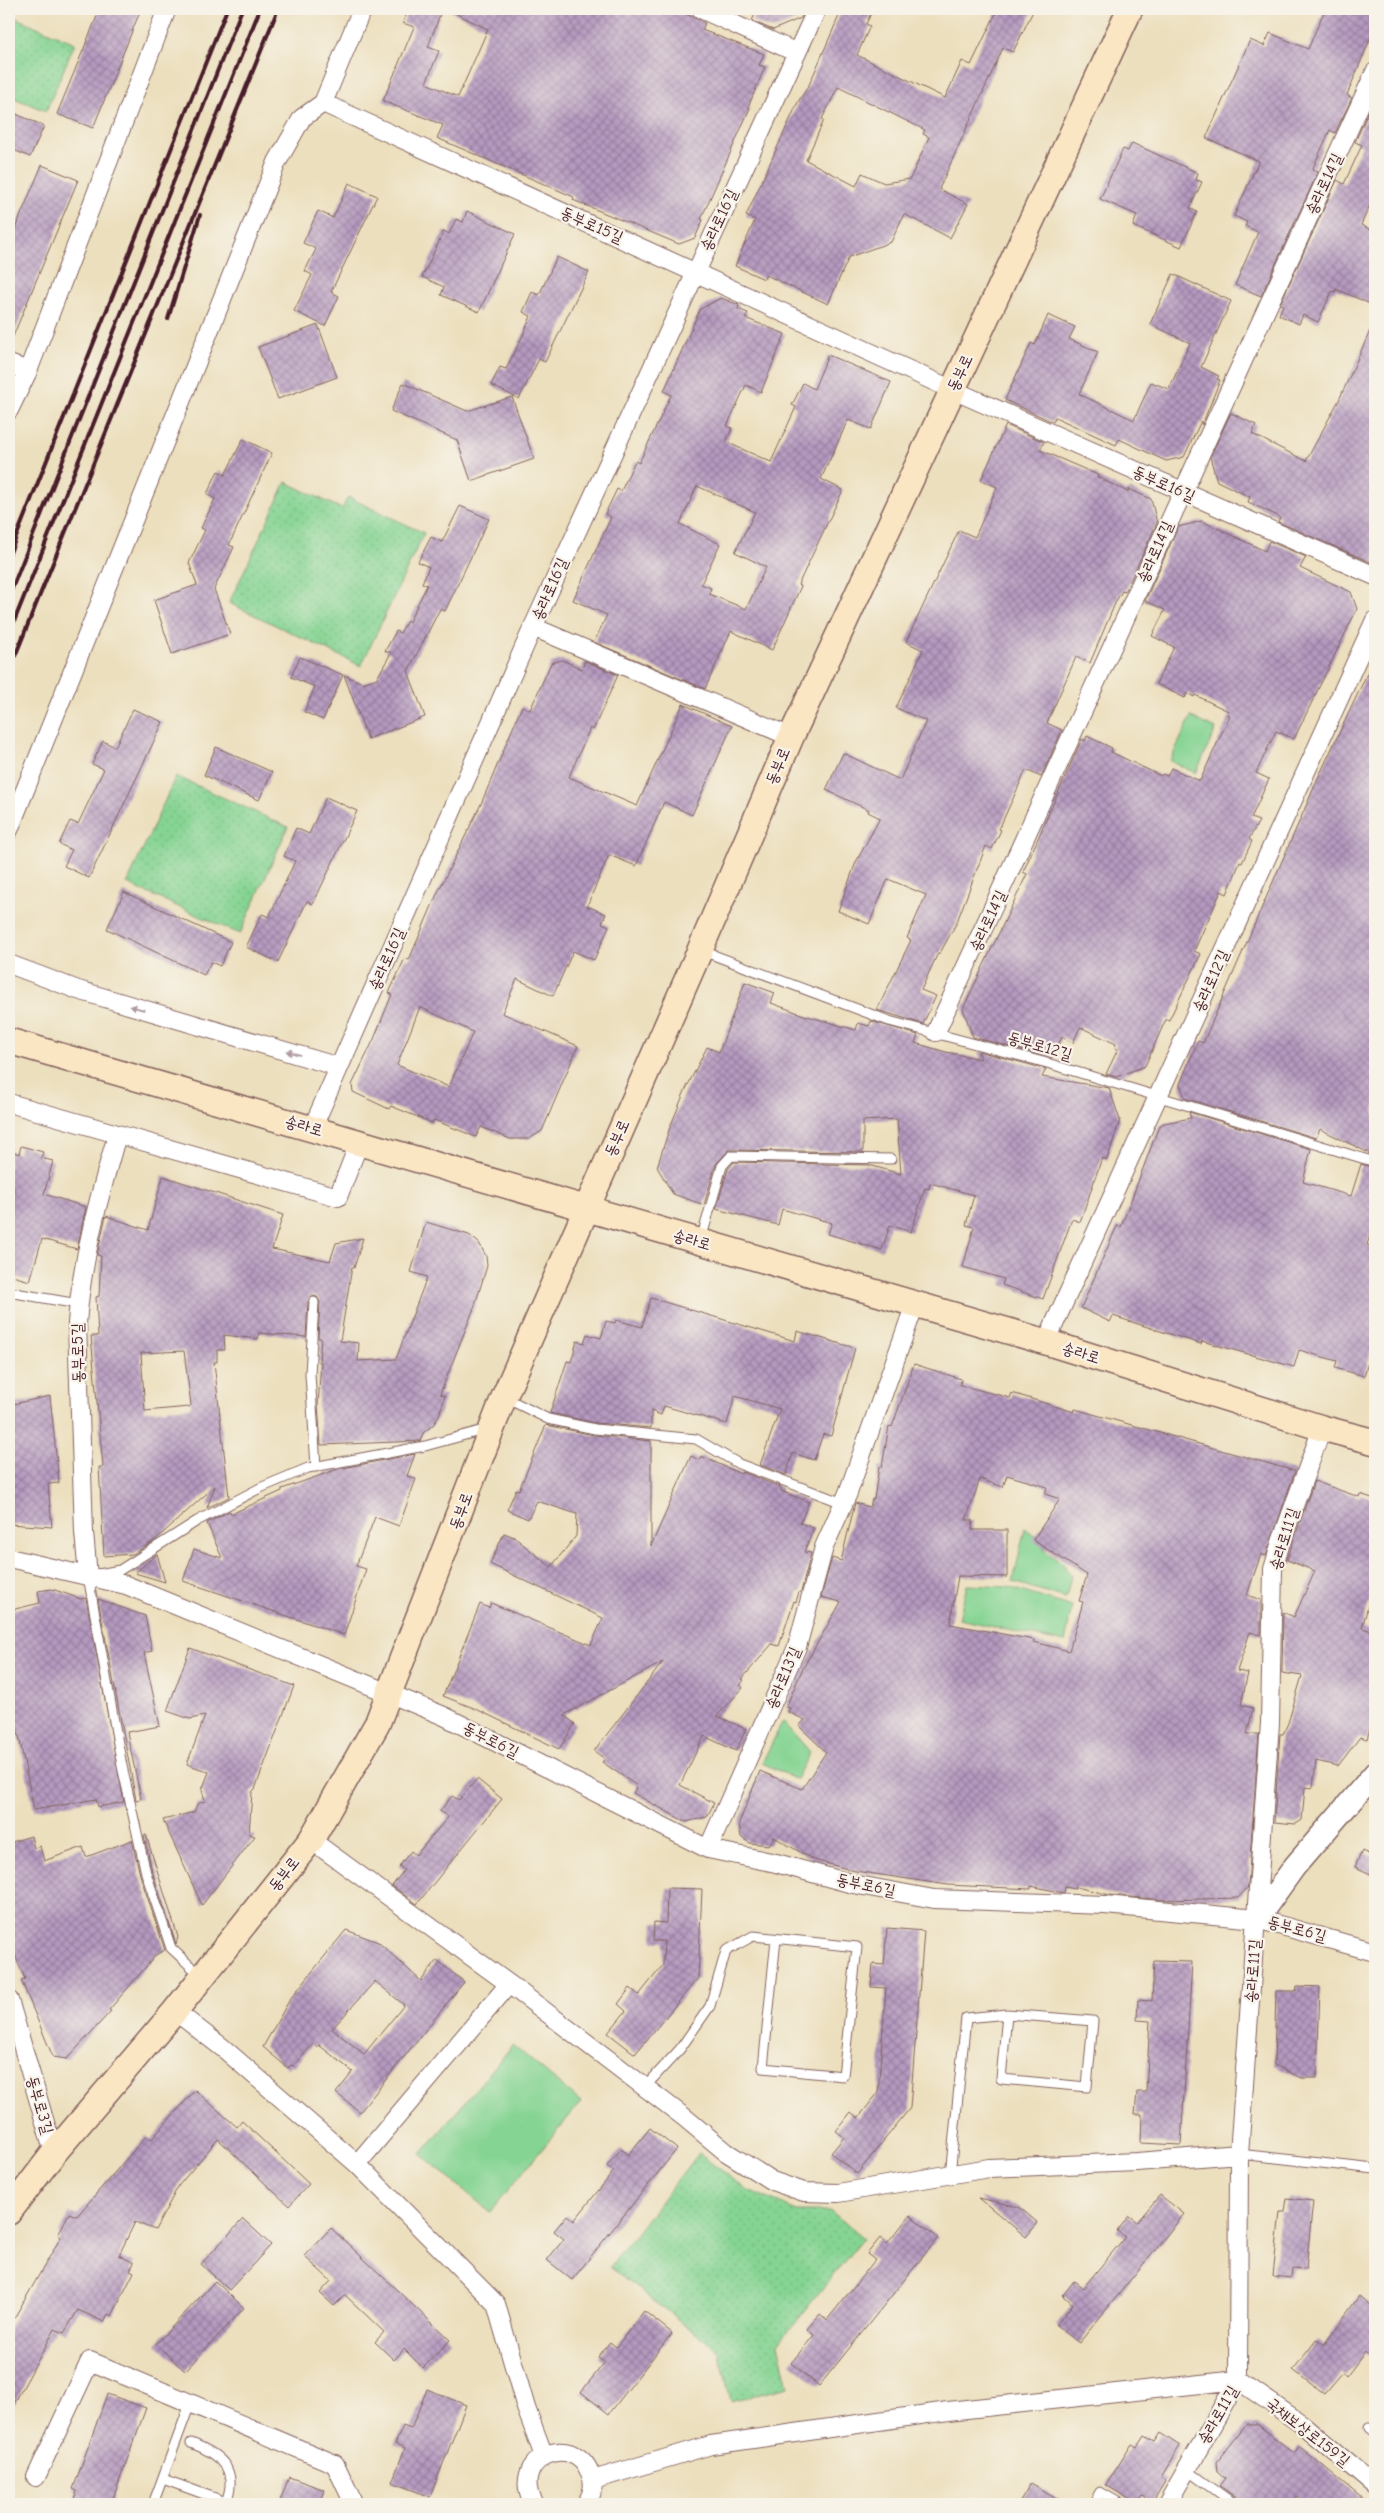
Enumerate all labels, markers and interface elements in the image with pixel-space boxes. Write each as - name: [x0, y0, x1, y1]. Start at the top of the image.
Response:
- street label: 송라로14길: [1302, 150, 1346, 218]
- street label: 송라로16길: [697, 186, 741, 254]
- street label: 동부로15길: [558, 203, 626, 247]
- street label: 동부로: [944, 352, 976, 394]
- street label: 동부로16길: [1130, 462, 1198, 506]
- street label: 송라로14길: [1133, 518, 1177, 586]
- street label: 송라로16길: [528, 555, 572, 623]
- street label: 동부로: [762, 745, 794, 787]
- street label: 송라로14길: [966, 887, 1010, 955]
- street label: 송라로16길: [365, 925, 409, 993]
- street label: 송라로12길: [1189, 947, 1233, 1015]
- one-way arrow: [129, 1003, 144, 1011]
- street label: 동부로12길: [1006, 1028, 1074, 1064]
- one-way arrow: [285, 1049, 300, 1057]
- street label: 송라로: [283, 1112, 325, 1140]
- street label: 동부로: [601, 1117, 633, 1159]
- street label: 송라로: [671, 1226, 713, 1254]
- street label: 동부로5길: [68, 1323, 88, 1383]
- street label: 송라로: [1060, 1339, 1102, 1367]
- street label: 동부로: [446, 1490, 476, 1532]
- street label: 송라로11길: [1266, 1506, 1302, 1572]
- street label: 송라로13길: [762, 1644, 804, 1712]
- street label: 동부로6길: [460, 1718, 522, 1762]
- street label: 동부로: [265, 1853, 303, 1895]
- street label: 동부로6길: [835, 1870, 897, 1900]
- street label: 동부로6길: [1266, 1913, 1329, 1946]
- street label: 송라로11길: [1242, 1938, 1264, 2004]
- street label: 동부로3길: [23, 2074, 57, 2136]
- street label: 송라로11길: [1194, 2383, 1242, 2447]
- street label: 국채보상로159길: [1263, 2394, 1353, 2470]

